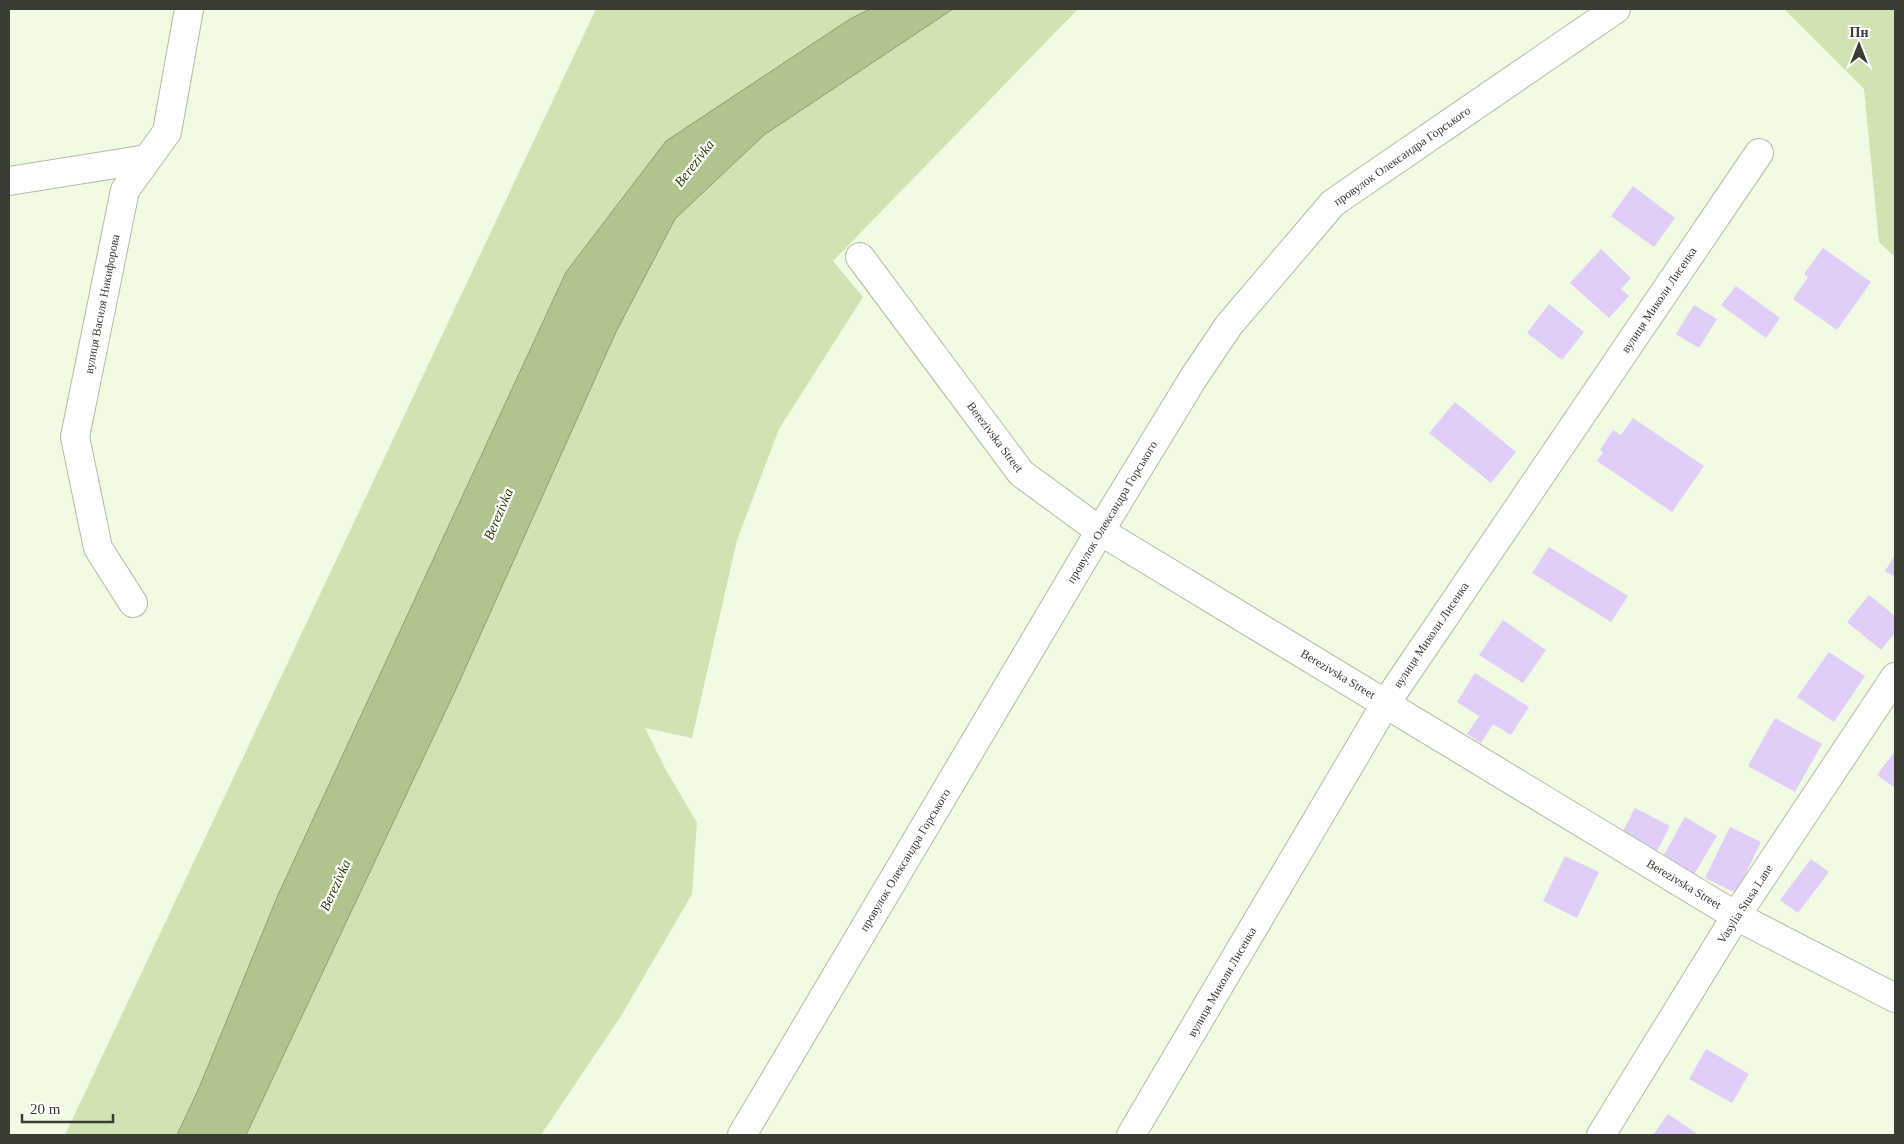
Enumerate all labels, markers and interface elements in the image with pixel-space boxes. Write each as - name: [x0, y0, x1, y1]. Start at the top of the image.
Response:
- north arrow: [1834, 20, 1884, 70]
- text: Пн: [1850, 25, 1868, 40]
- street label: провулок Олександра Горського: [1331, 103, 1473, 209]
- water label: Berezivka: [672, 137, 717, 189]
- street label: вулиця Василя Никифорова: [82, 233, 123, 375]
- street label: вулиця Миколи Лисенка: [1618, 244, 1700, 355]
- street label: Berezivska Street: [964, 399, 1026, 475]
- street label: провулок Олександра Горського: [1064, 438, 1160, 586]
- water label: Berezivka: [481, 486, 516, 542]
- street label: вулиця Миколи Лисенка: [1390, 579, 1472, 690]
- street label: Berezivska Street: [1298, 646, 1378, 702]
- street label: провулок Олександра Горського: [857, 786, 953, 934]
- street label: Berezivska Street: [1644, 856, 1724, 912]
- water label: Berezivka: [317, 857, 354, 913]
- street label: Vasylia Stusa Lane: [1714, 862, 1776, 946]
- street label: вулиця Миколи Лисенка: [1185, 924, 1259, 1039]
- scale bar: [22, 1092, 114, 1124]
- text: 20 m: [30, 1101, 61, 1117]

